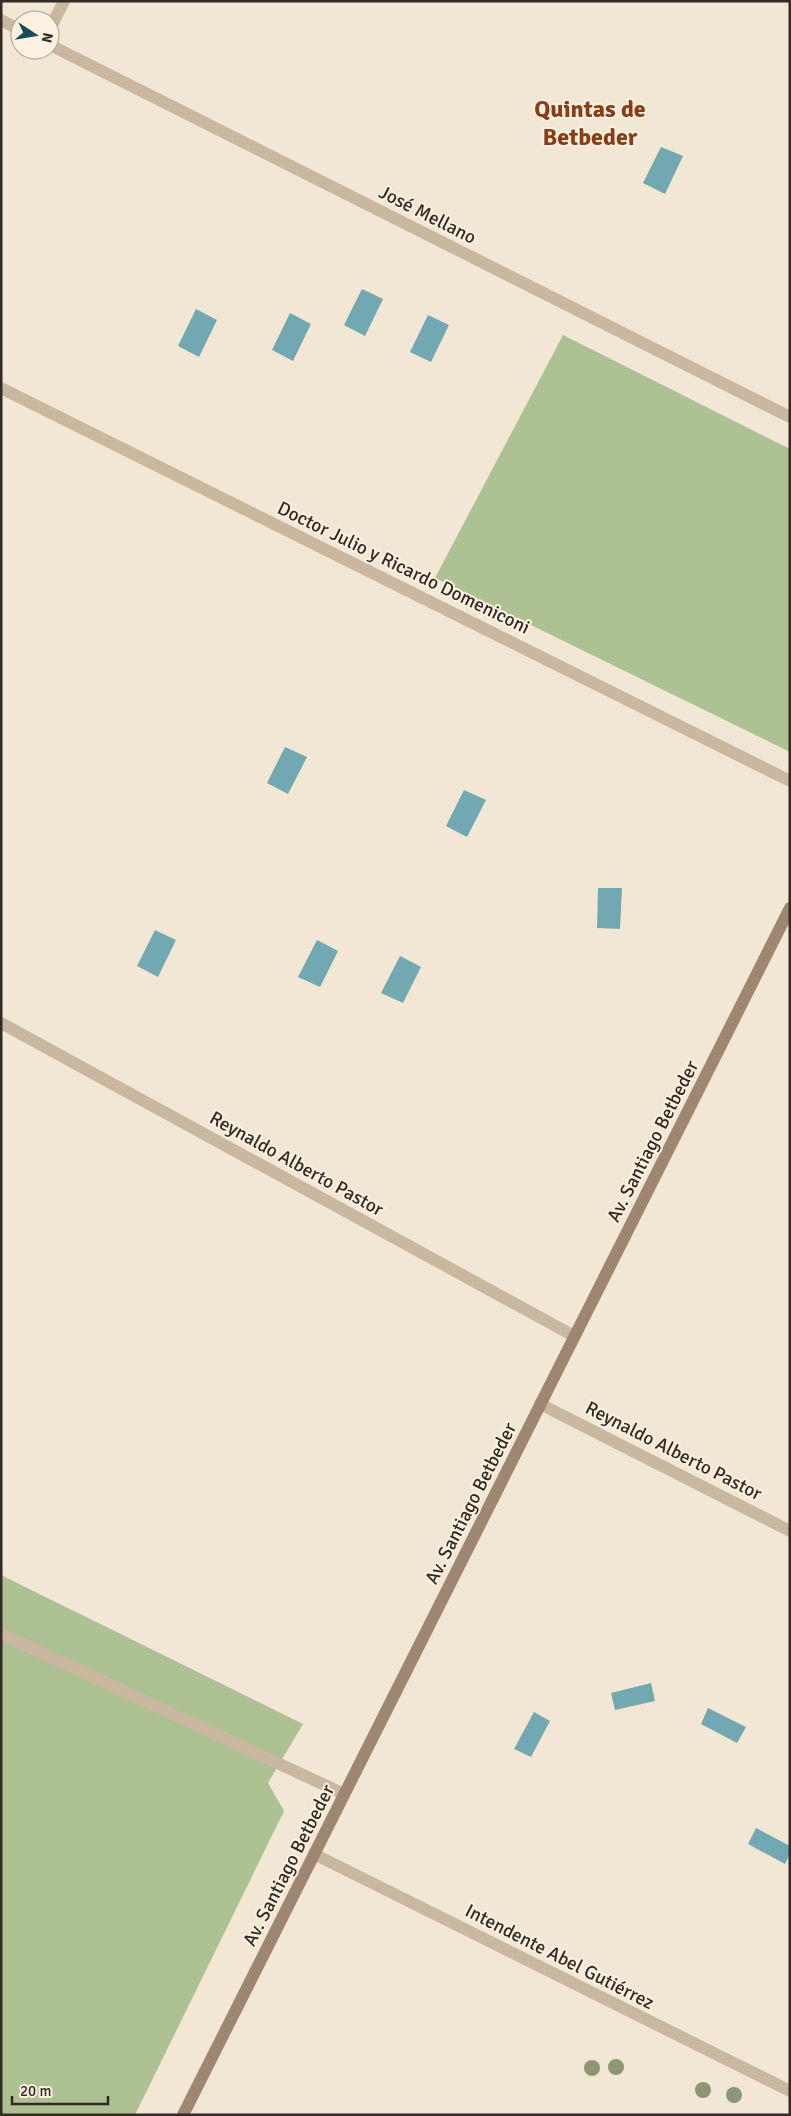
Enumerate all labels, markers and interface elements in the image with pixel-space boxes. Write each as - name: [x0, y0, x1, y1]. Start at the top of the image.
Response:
- north arrow: [10, 10, 60, 60]
- text: N: [38, 31, 57, 44]
- district label: Quintas de Betbeder: [534, 94, 646, 152]
- street label: José Mellano: [375, 180, 480, 250]
- street label: Doctor Julio y Ricardo Domeniconi: [273, 496, 534, 640]
- street label: Av. Santiago Betbeder: [602, 1057, 704, 1226]
- street label: Reynaldo Alberto Pastor: [205, 1106, 388, 1222]
- street label: Reynaldo Alberto Pastor: [581, 1396, 766, 1506]
- street label: Av. Santiago Betbeder: [420, 1419, 522, 1588]
- street label: Av. Santiago Betbeder: [238, 1781, 340, 1950]
- street label: Intendente Abel Gutiérrez: [461, 1899, 658, 2015]
- scale bar: [12, 2074, 109, 2106]
- text: 20 m: [20, 2082, 51, 2100]

